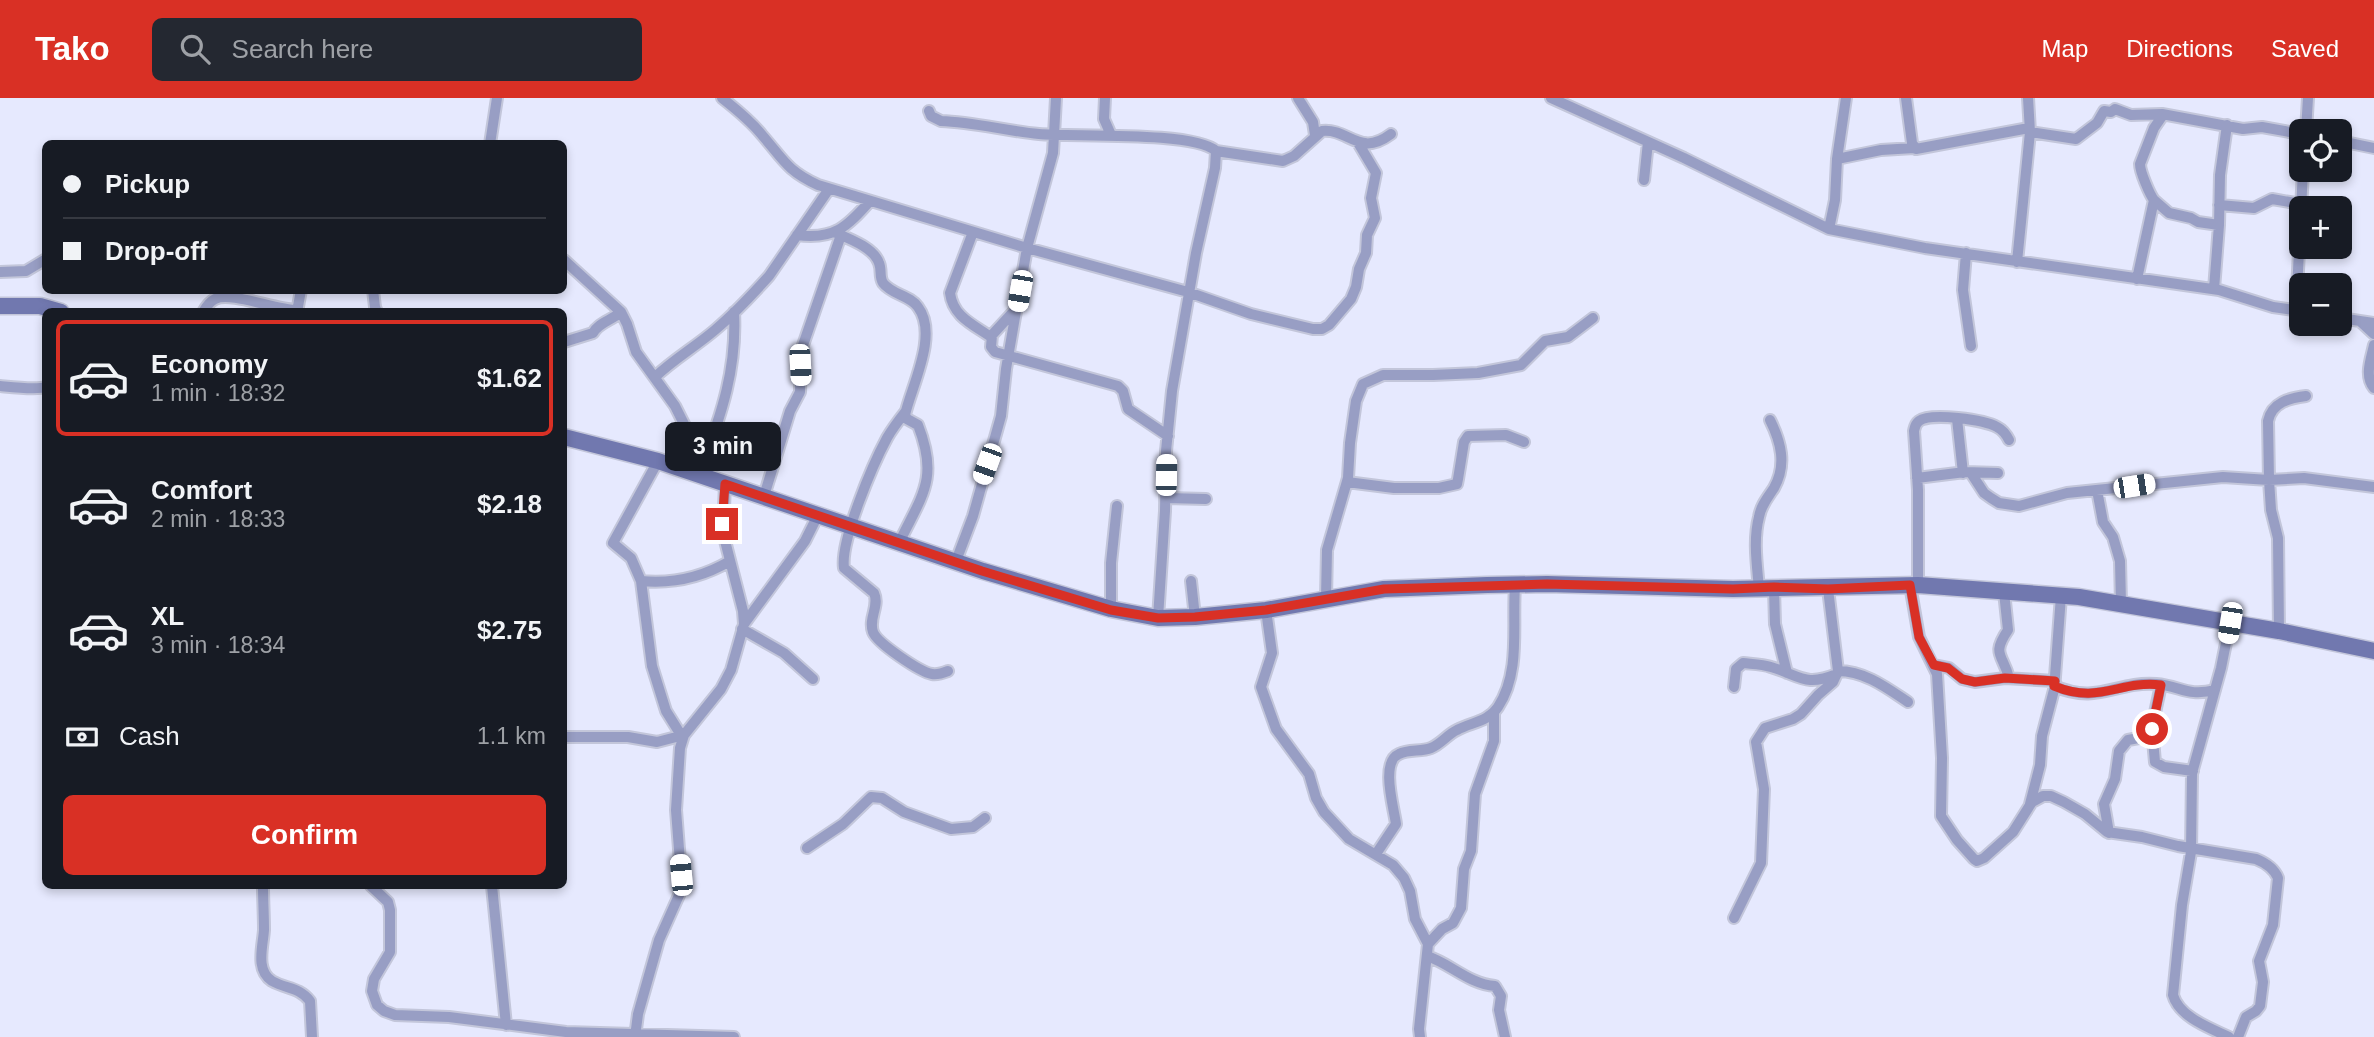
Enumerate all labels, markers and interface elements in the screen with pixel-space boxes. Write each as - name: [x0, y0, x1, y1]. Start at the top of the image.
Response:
- search box: [152, 18, 642, 81]
- text: Tako: [35, 30, 110, 67]
- icon: search: [176, 30, 214, 68]
- text: Search here: [232, 34, 373, 64]
- text: Map: [2042, 35, 2088, 62]
- text: Directions: [2126, 35, 2233, 62]
- text: Saved: [2271, 35, 2339, 62]
- map controls: [2289, 119, 2352, 336]
- button: locate: [2289, 119, 2352, 182]
- text: Pickup: [105, 169, 190, 199]
- button: +: [2289, 196, 2352, 259]
- text: Drop-off: [105, 236, 208, 266]
- car: [1007, 268, 1034, 314]
- button: −: [2289, 273, 2352, 336]
- car: [789, 343, 812, 387]
- icon: car: [67, 347, 130, 410]
- text: Economy: [151, 349, 268, 379]
- text: $1.62: [477, 363, 542, 393]
- text: 1 min · 18:32: [151, 380, 285, 406]
- callout: 3 min: [664, 422, 780, 472]
- text: 3 min: [693, 433, 753, 459]
- car: [970, 441, 1005, 487]
- car: [1156, 454, 1177, 496]
- car: [2112, 472, 2157, 500]
- icon: car: [67, 473, 130, 536]
- text: Comfort: [151, 475, 252, 505]
- text: $2.18: [477, 489, 542, 519]
- text: 2 min · 18:33: [151, 506, 285, 532]
- route end: [706, 508, 738, 540]
- icon: car: [67, 599, 130, 662]
- text: XL: [151, 601, 184, 631]
- car: [2217, 601, 2244, 645]
- text: $2.75: [477, 615, 542, 645]
- text: 3 min · 18:34: [151, 632, 285, 658]
- route start: [2136, 713, 2168, 745]
- icon: cash: [63, 718, 101, 756]
- text: Cash: [119, 721, 180, 751]
- text: 1.1 km: [477, 723, 546, 749]
- button: Confirm: [63, 795, 546, 875]
- car: [669, 853, 694, 897]

